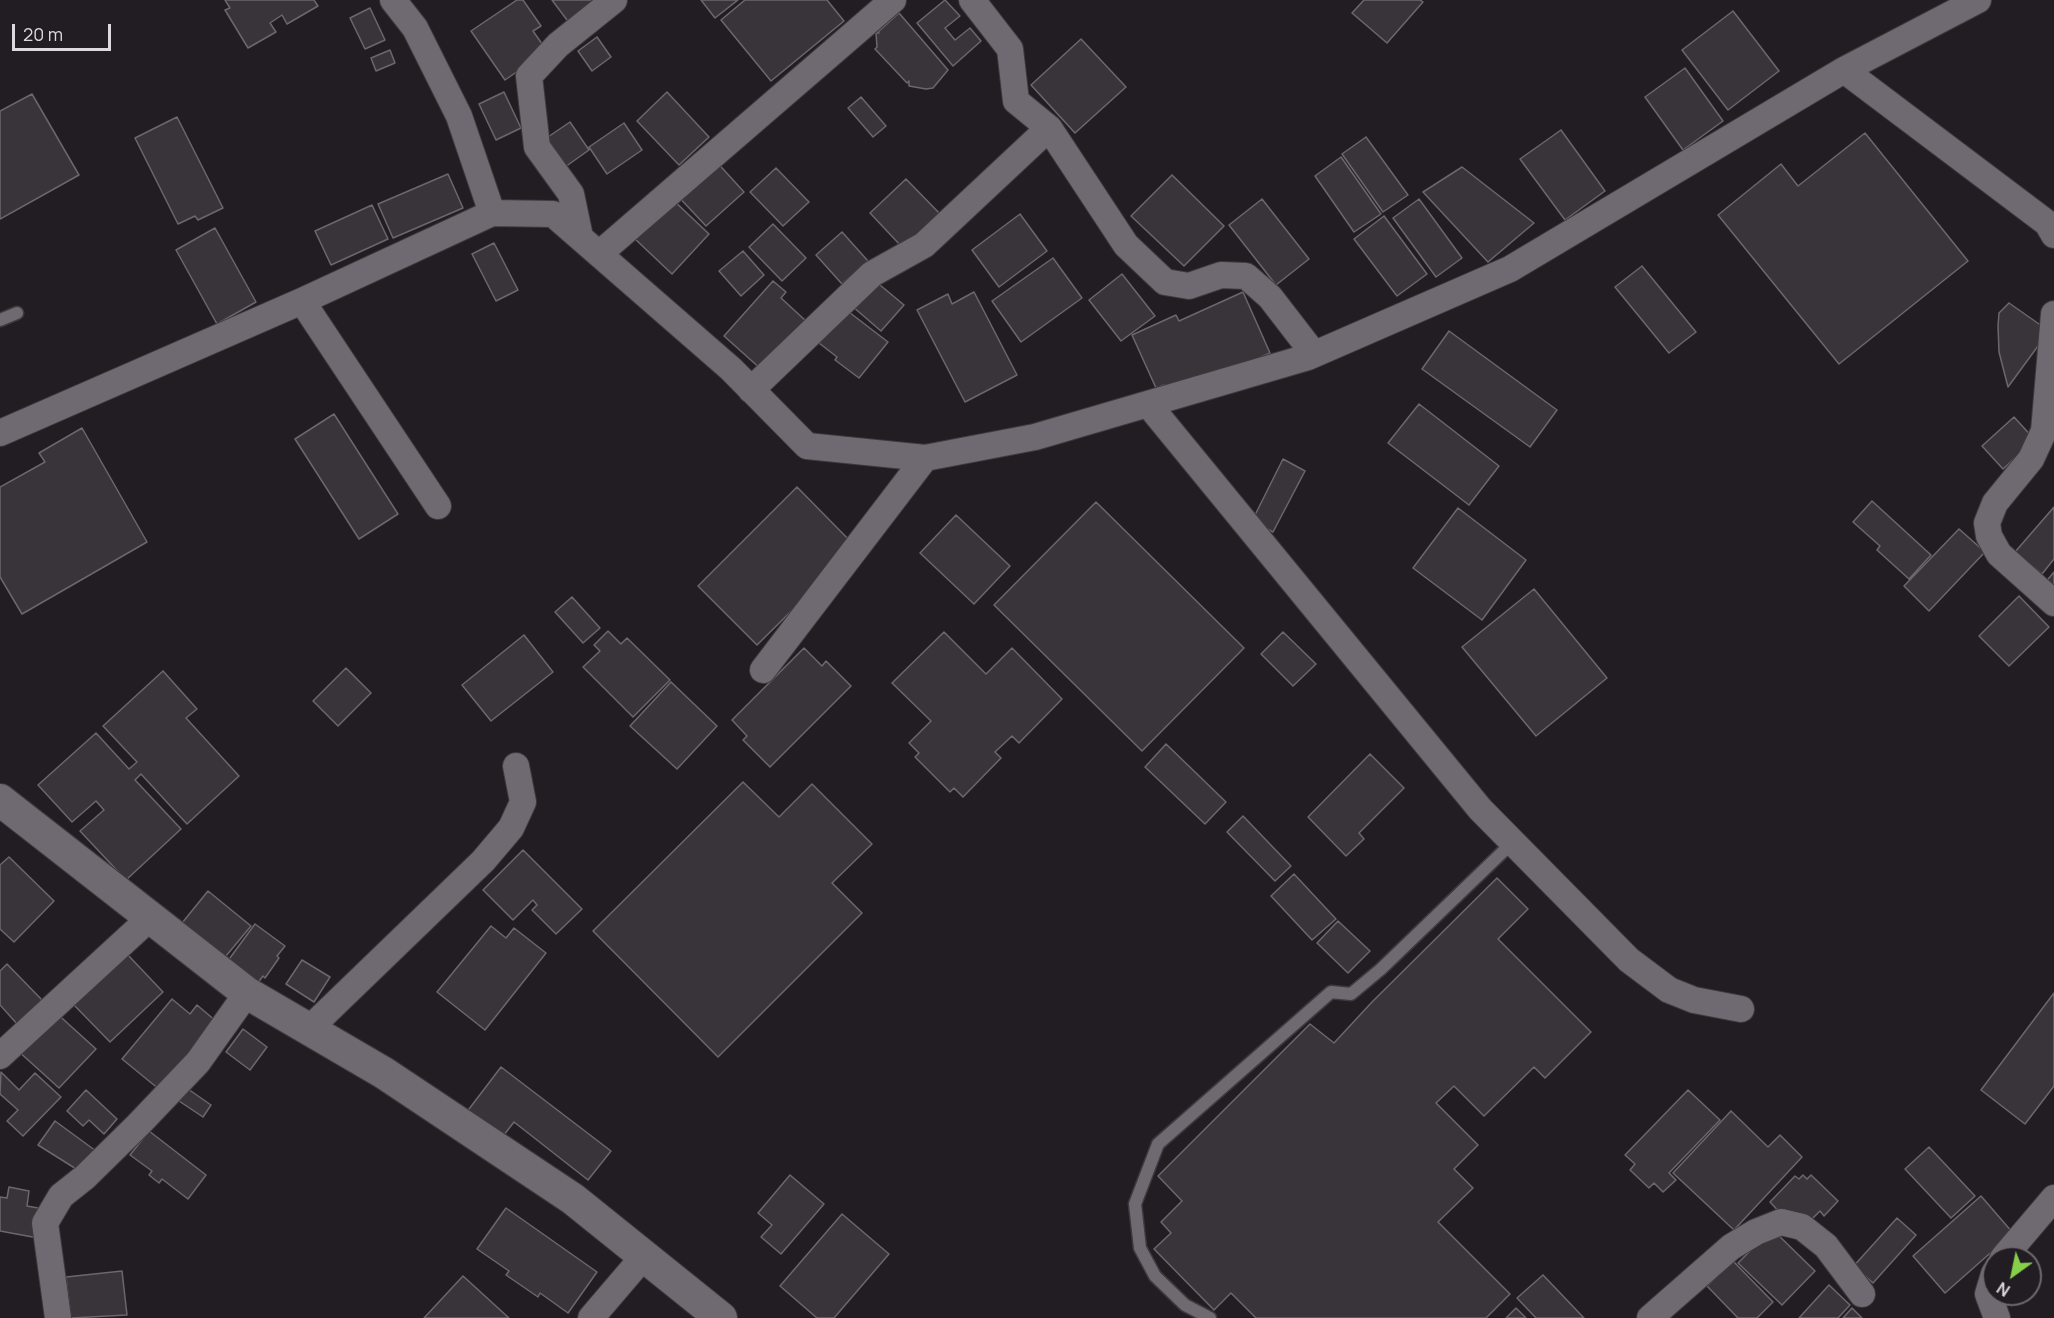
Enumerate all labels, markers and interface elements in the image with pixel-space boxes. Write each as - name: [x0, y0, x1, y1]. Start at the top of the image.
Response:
- scale bar: [15, 12, 114, 50]
- text: 20 m: [23, 22, 63, 46]
- north arrow: [1982, 1246, 2042, 1306]
- text: N: [1992, 1277, 2014, 1302]

